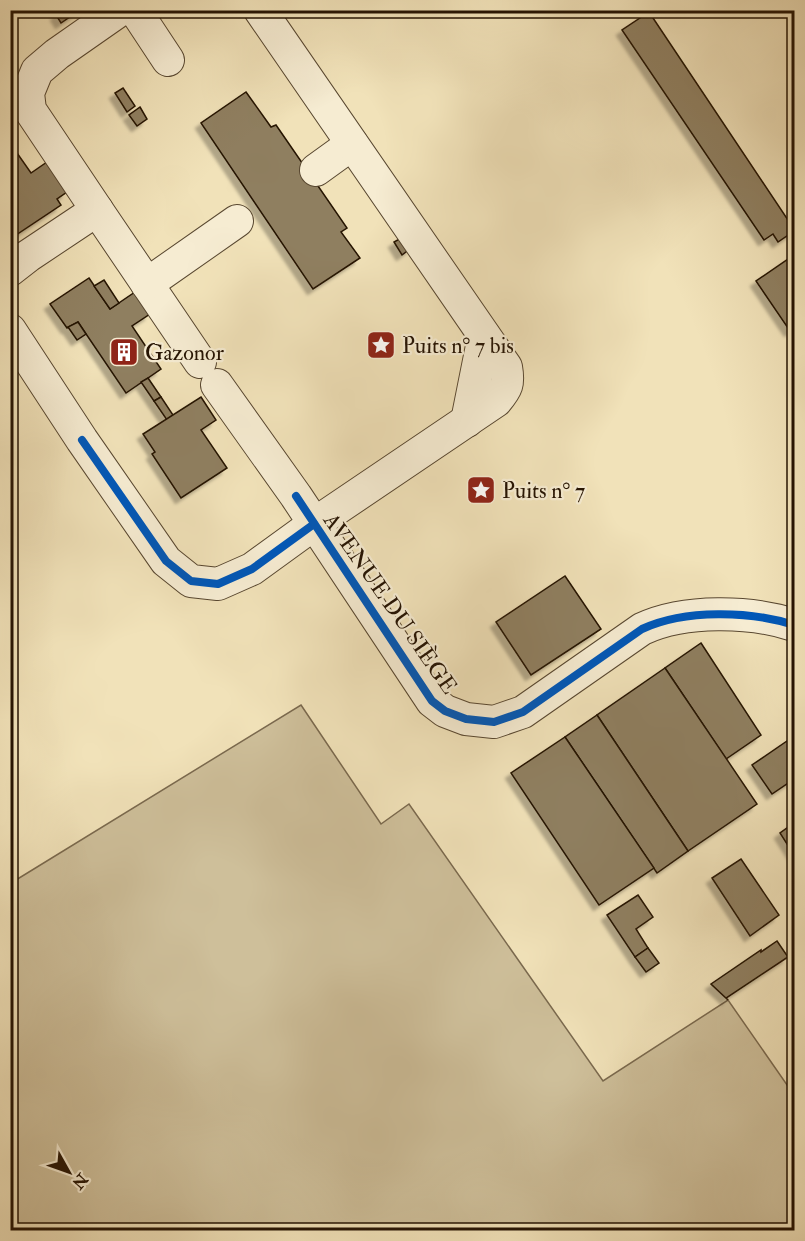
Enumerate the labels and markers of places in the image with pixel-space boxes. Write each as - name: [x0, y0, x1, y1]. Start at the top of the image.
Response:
- place icon: Puits n° 7 bis: [365, 329, 397, 361]
- place label: Puits n° 7 bis: [402, 332, 514, 360]
- building icon: Gazonor: [108, 336, 140, 368]
- place label: Gazonor: [145, 339, 225, 367]
- place icon: Puits n° 7: [465, 474, 497, 506]
- place label: Puits n° 7: [502, 477, 585, 505]

